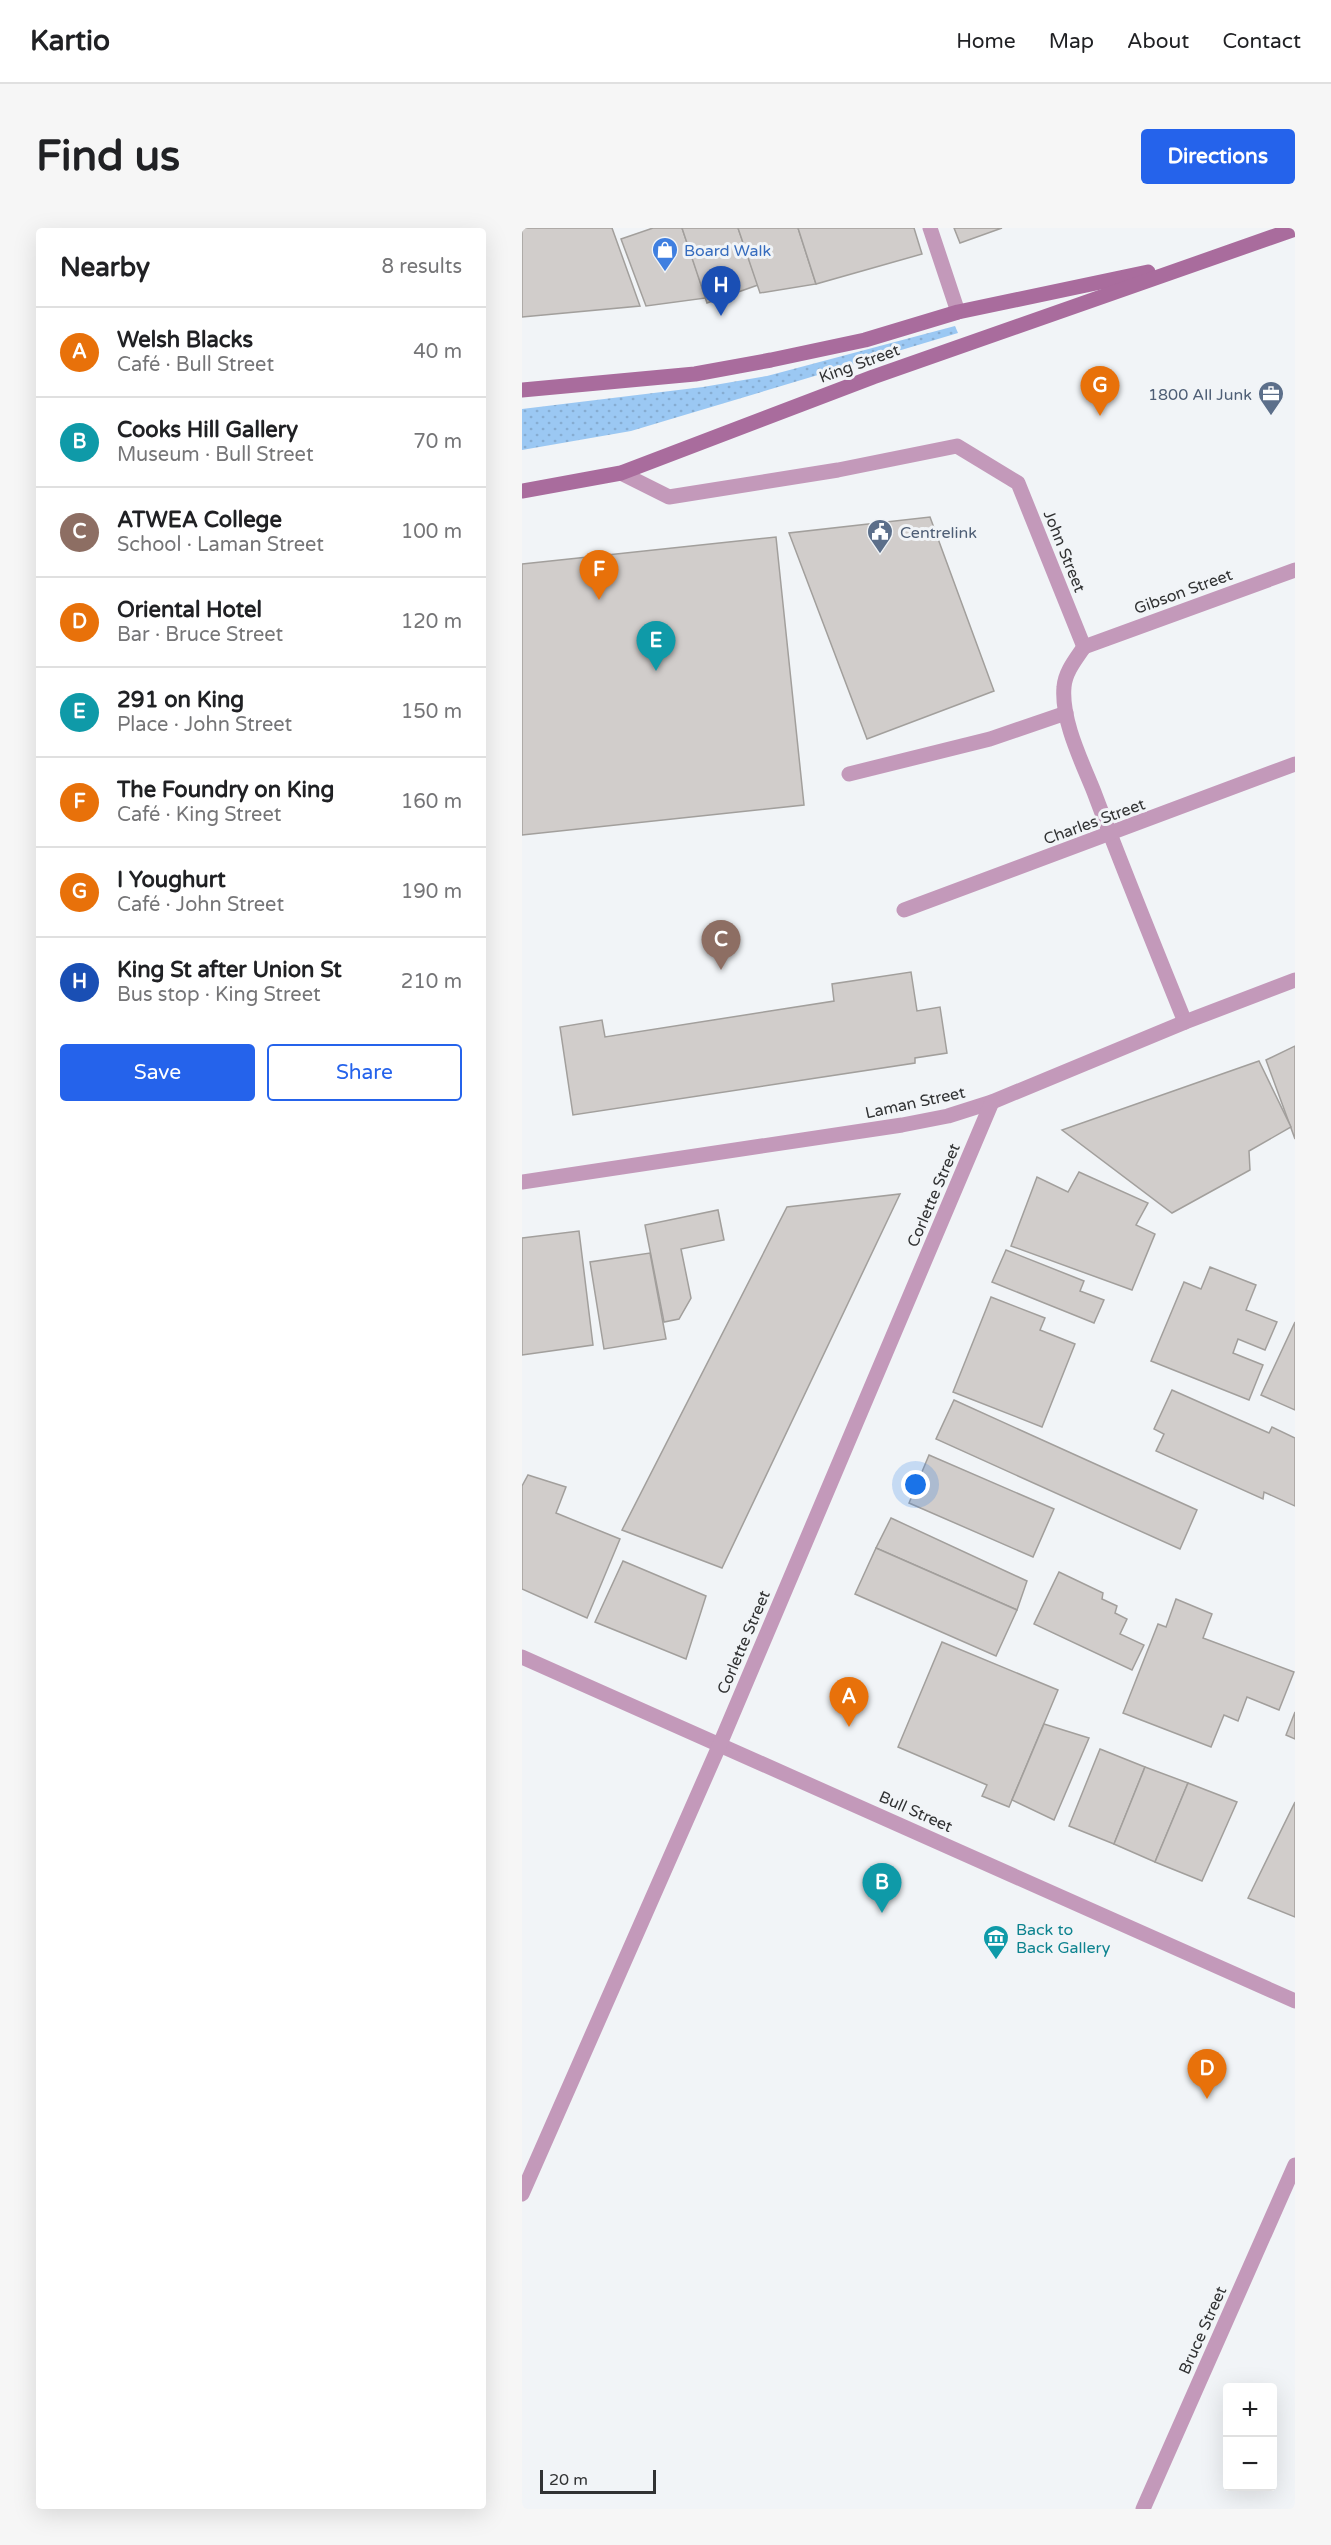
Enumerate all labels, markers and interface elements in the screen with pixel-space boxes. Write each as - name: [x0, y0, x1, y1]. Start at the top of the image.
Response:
- text: Kartio: [30, 24, 110, 58]
- text: Home: [956, 29, 1016, 54]
- text: Map: [1049, 29, 1094, 54]
- text: About: [1127, 29, 1189, 54]
- text: Contact: [1222, 29, 1301, 54]
- button: Directions: [1141, 129, 1295, 184]
- text: Find us: [36, 131, 180, 182]
- shop icon: Board Walk: [650, 235, 680, 273]
- place label: Board Walk: [684, 241, 771, 261]
- text: Nearby: [60, 252, 150, 283]
- text: 8 results: [382, 255, 462, 279]
- pin: H: [702, 266, 740, 316]
- text: Welsh Blacks: [117, 327, 253, 353]
- text: A: [72, 340, 87, 364]
- text: 40 m: [413, 340, 462, 364]
- street label: King Street: [816, 340, 902, 388]
- text: Café · Bull Street: [117, 353, 274, 377]
- pin: G: [1080, 366, 1120, 416]
- office icon: 1800 All Junk: [1256, 379, 1286, 417]
- place label: 1800 All Junk: [1148, 385, 1252, 405]
- text: Cooks Hill Gallery: [117, 417, 298, 443]
- text: B: [73, 430, 86, 454]
- text: 70 m: [413, 430, 462, 454]
- text: Museum · Bull Street: [117, 443, 314, 467]
- text: ATWEA College: [117, 507, 282, 533]
- street label: John Street: [1039, 507, 1090, 595]
- public building icon: Centrelink: [865, 517, 895, 555]
- text: C: [73, 520, 86, 544]
- text: 100 m: [401, 520, 462, 544]
- place label: Centrelink: [900, 523, 977, 543]
- text: School · Laman Street: [117, 533, 324, 557]
- pin: F: [580, 550, 619, 600]
- street label: Gibson Street: [1131, 565, 1235, 619]
- text: Oriental Hotel: [117, 597, 262, 623]
- text: D: [72, 610, 87, 634]
- text: 120 m: [401, 610, 462, 634]
- pin: E: [636, 622, 676, 671]
- text: Bar · Bruce Street: [117, 623, 283, 647]
- text: 291 on King: [117, 687, 244, 713]
- text: E: [73, 700, 86, 724]
- text: 150 m: [401, 700, 462, 724]
- text: Place · John Street: [117, 713, 292, 737]
- text: The Foundry on King: [117, 777, 334, 803]
- text: F: [73, 790, 86, 814]
- text: 160 m: [401, 790, 462, 814]
- street label: Charles Street: [1041, 794, 1148, 850]
- text: Café · King Street: [117, 803, 281, 827]
- text: I Youghurt: [117, 867, 226, 893]
- text: G: [72, 880, 87, 904]
- text: 190 m: [401, 880, 462, 904]
- text: Café · John Street: [117, 893, 284, 917]
- pin: C: [702, 920, 740, 970]
- text: King St after Union St: [117, 957, 342, 983]
- text: H: [72, 970, 87, 994]
- text: 210 m: [401, 970, 462, 994]
- text: Bus stop · King Street: [117, 983, 321, 1007]
- button: Save: [60, 1044, 255, 1101]
- button: Share: [267, 1044, 462, 1101]
- street label: Laman Street: [863, 1083, 967, 1123]
- street label: Corlette Street: [903, 1140, 965, 1250]
- your location: [901, 1470, 930, 1499]
- street label: Corlette Street: [713, 1587, 775, 1697]
- pin: A: [830, 1678, 868, 1727]
- street label: Bull Street: [876, 1787, 956, 1837]
- pin: B: [862, 1864, 902, 1913]
- place label: Back to Back Gallery: [1016, 1920, 1111, 1958]
- museum icon: Back to Back Gallery: [981, 1923, 1011, 1961]
- pin: D: [1188, 2050, 1226, 2099]
- street label: Bruce Street: [1175, 2283, 1231, 2378]
- map controls: [1223, 2383, 1277, 2491]
- button: +: [1223, 2383, 1277, 2437]
- button: −: [1223, 2437, 1277, 2491]
- scale bar: [540, 2467, 656, 2494]
- text: 20 m: [549, 2470, 588, 2490]

